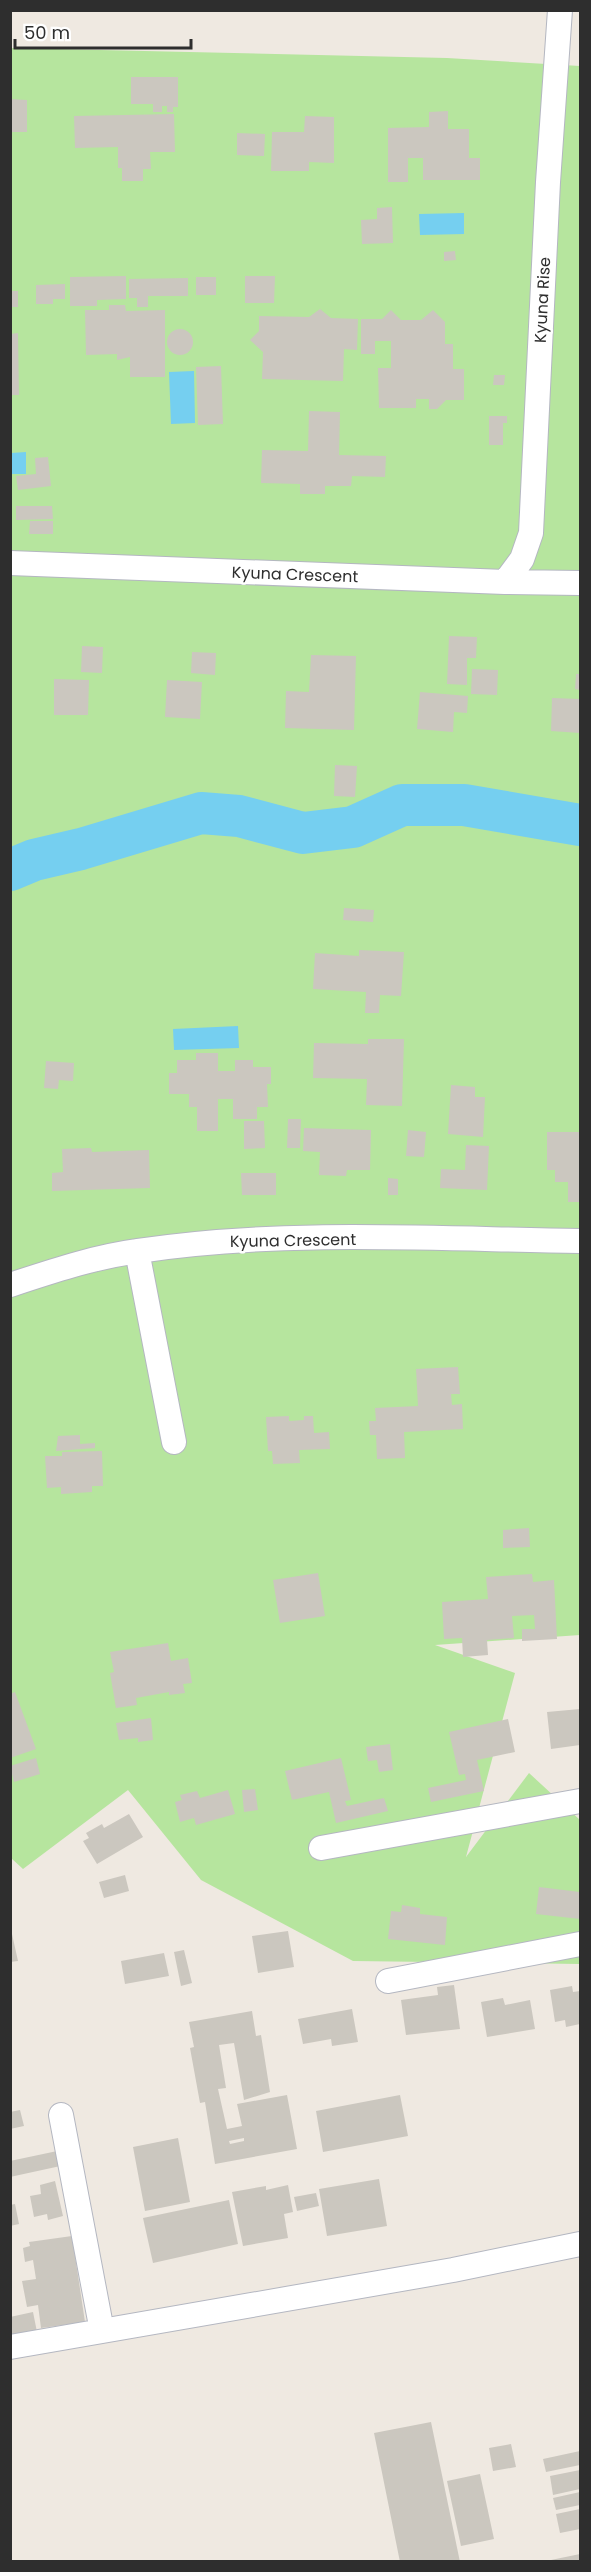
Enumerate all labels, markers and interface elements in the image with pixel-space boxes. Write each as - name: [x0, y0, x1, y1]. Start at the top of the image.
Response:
- scale bar: [15, 12, 190, 50]
- text: 50 m: [24, 20, 70, 45]
- street label: Kyuna Rise: [529, 256, 556, 344]
- street label: Kyuna Crescent: [231, 561, 359, 588]
- street label: Kyuna Crescent: [230, 1228, 357, 1253]

